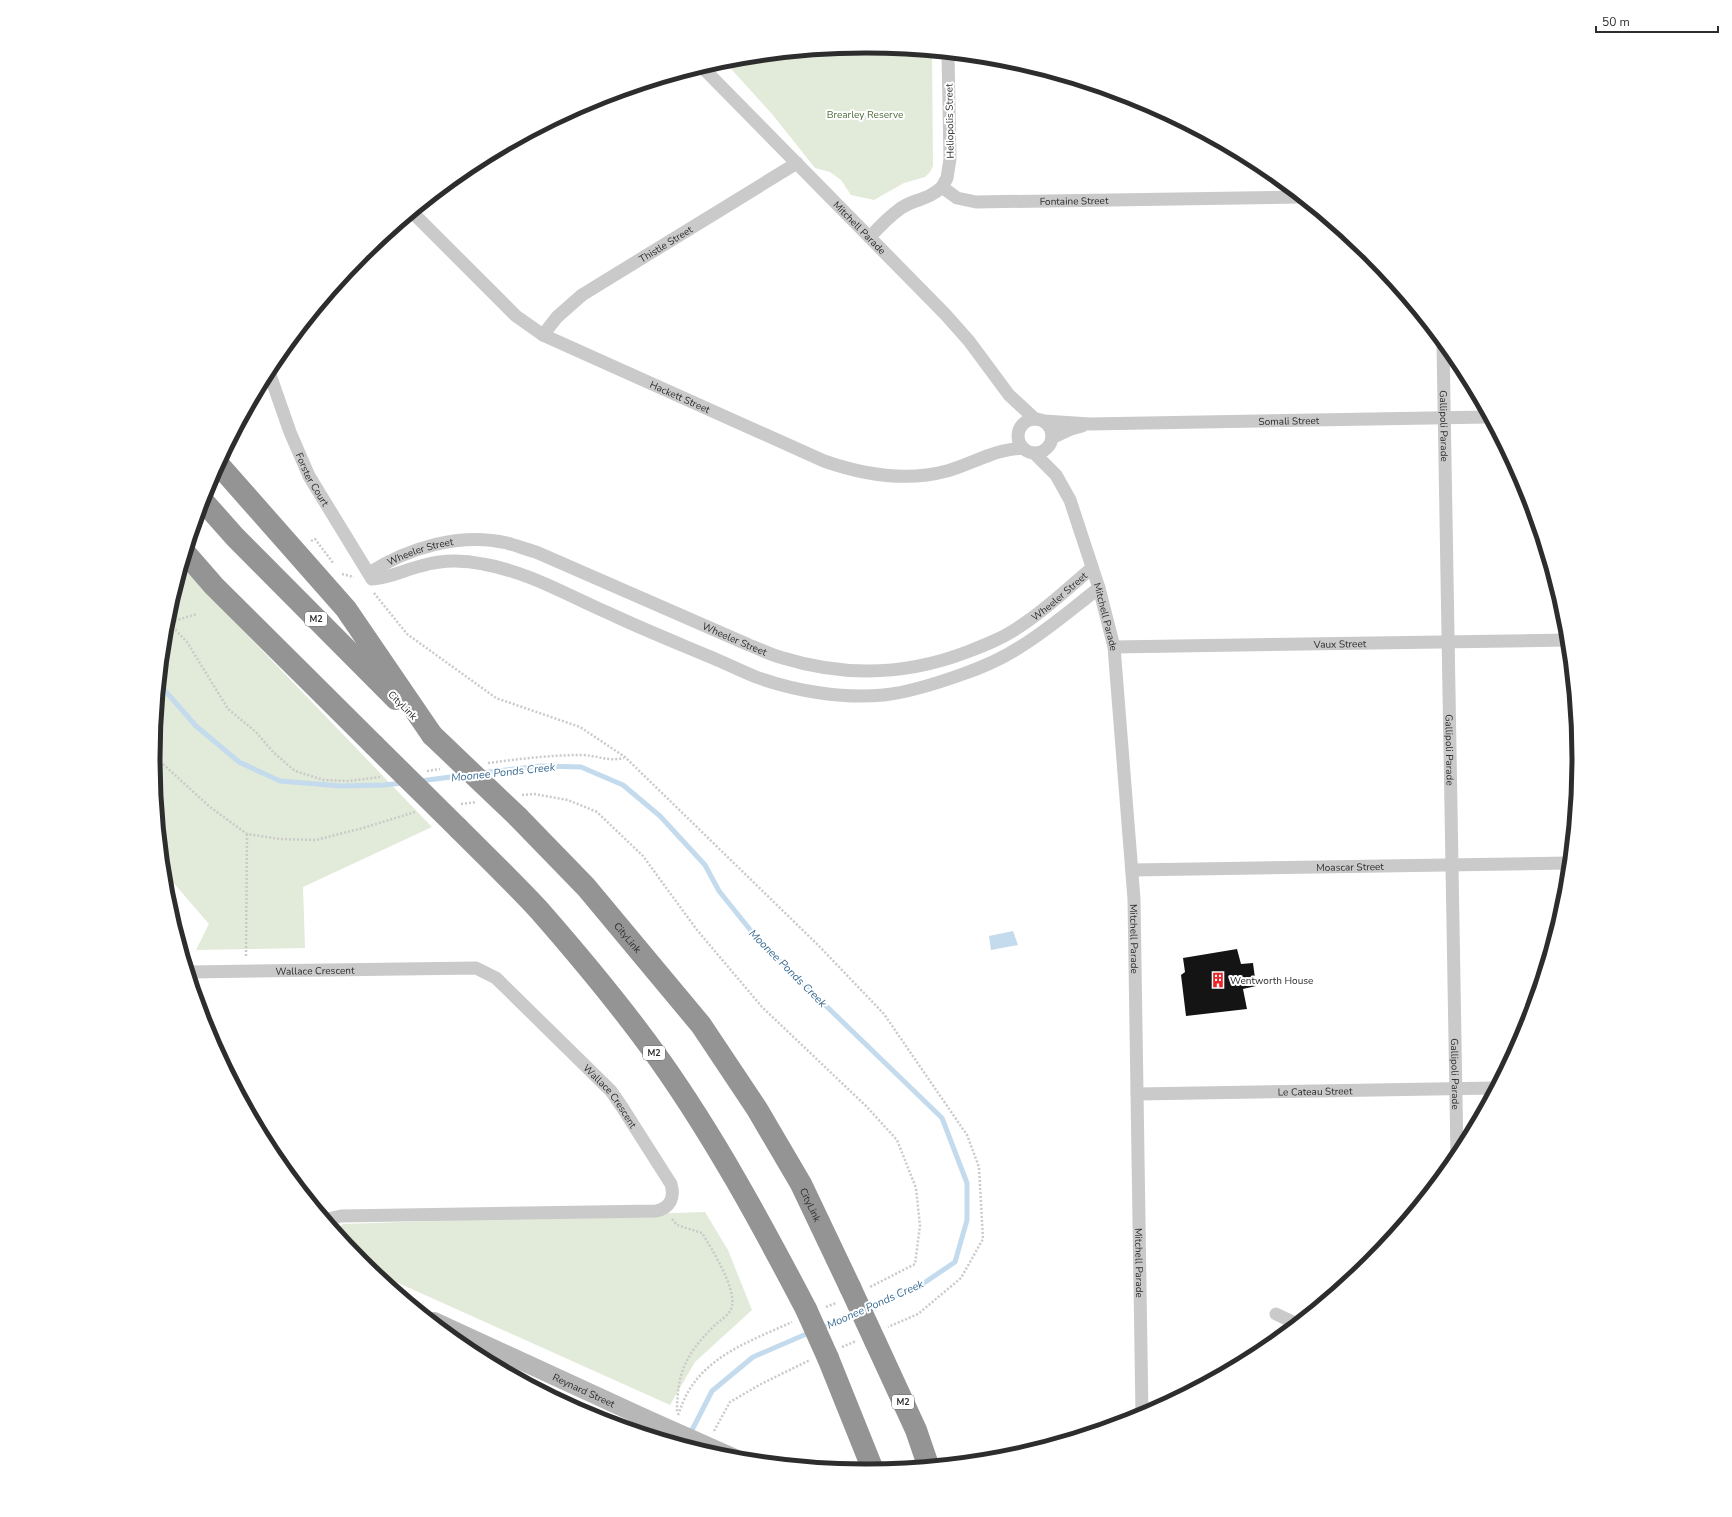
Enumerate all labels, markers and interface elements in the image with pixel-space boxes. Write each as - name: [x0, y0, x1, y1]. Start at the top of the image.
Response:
- scale bar: [1596, 8, 1718, 34]
- text: 50 m: [1602, 14, 1630, 30]
- street label: Heliopolis Street: [942, 83, 958, 159]
- park label: Brearley Reserve: [827, 108, 903, 122]
- street label: Fontaine Street: [1040, 194, 1109, 209]
- street label: Mitchell Parade: [830, 198, 889, 258]
- street label: Thistle Street: [637, 223, 696, 266]
- street label: Hackett Street: [647, 378, 713, 417]
- street label: Gallipoli Parade: [1436, 390, 1451, 462]
- street label: Somali Street: [1258, 414, 1320, 429]
- street label: Forster Court: [292, 451, 332, 510]
- street label: Wheeler Street: [385, 535, 455, 569]
- street label: Wheeler Street: [1029, 569, 1091, 624]
- street label: Mitchell Parade: [1090, 581, 1120, 651]
- road number: M2: [305, 612, 327, 626]
- street label: Wheeler Street: [700, 619, 769, 660]
- street label: Vaux Street: [1313, 637, 1367, 652]
- street label: CityLink: [385, 688, 421, 724]
- street label: Gallipoli Parade: [1441, 714, 1457, 786]
- water label: Moonee Ponds Creek: [450, 760, 556, 785]
- street label: Moascar Street: [1316, 860, 1384, 875]
- street label: Mitchell Parade: [1126, 904, 1141, 974]
- street label: CityLink: [610, 919, 645, 957]
- water label: Moonee Ponds Creek: [745, 926, 830, 1011]
- street label: Wallace Crescent: [275, 964, 355, 979]
- building icon: Wentworth House: [1209, 971, 1227, 989]
- place label: Wentworth House: [1230, 974, 1313, 988]
- street label: Gallipoli Parade: [1447, 1038, 1462, 1110]
- road number: M2: [643, 1046, 665, 1060]
- street label: Wallace Crescent: [580, 1061, 640, 1131]
- street label: Le Cateau Street: [1277, 1084, 1353, 1100]
- street label: CityLink: [796, 1186, 824, 1225]
- street label: Mitchell Parade: [1131, 1228, 1146, 1298]
- water label: Moonee Ponds Creek: [824, 1276, 926, 1333]
- street label: Reynard Street: [550, 1370, 617, 1411]
- road number: M2: [892, 1395, 914, 1409]

